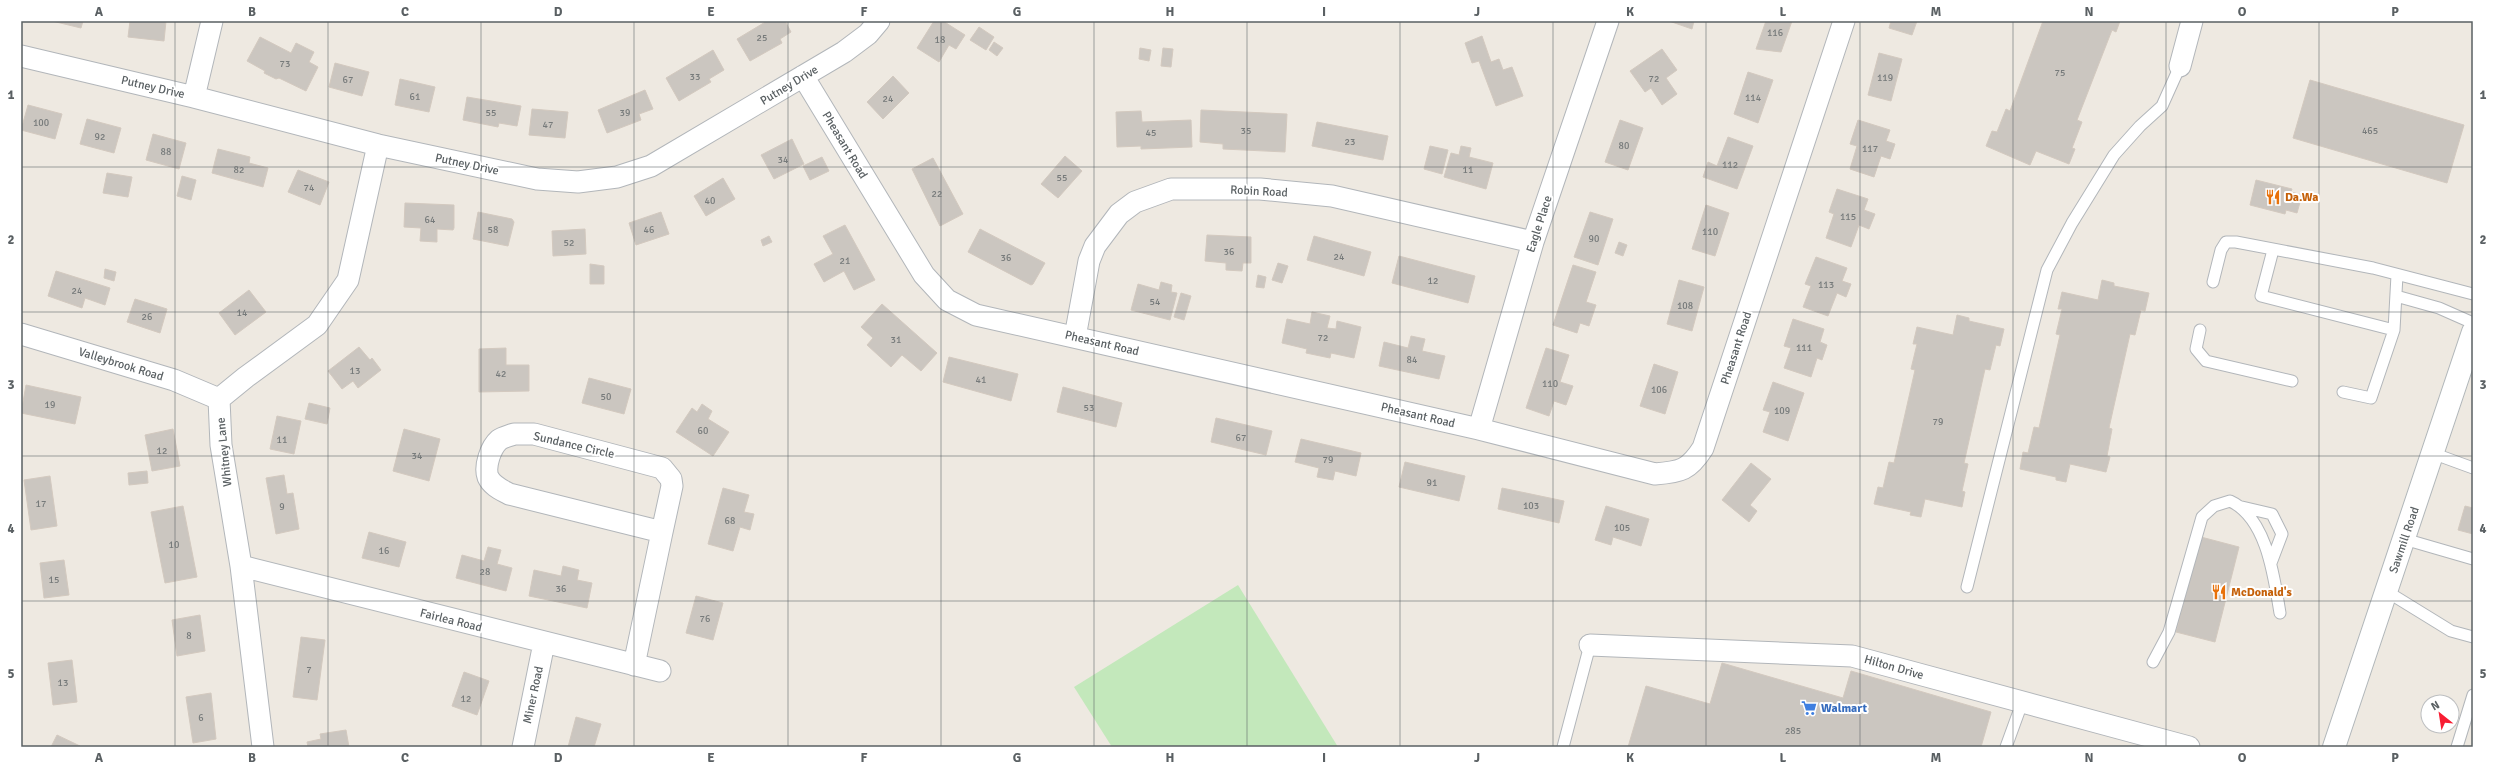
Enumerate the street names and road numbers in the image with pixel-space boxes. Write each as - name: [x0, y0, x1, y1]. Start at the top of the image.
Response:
- street label: Putney Drive: [758, 62, 821, 109]
- street label: Putney Drive: [120, 73, 186, 102]
- street label: Pheasant Road: [819, 109, 871, 182]
- street label: Putney Drive: [434, 150, 500, 179]
- street label: Robin Road: [1230, 182, 1288, 201]
- street label: Eagle Place: [1523, 194, 1556, 255]
- street label: Pheasant Road: [1718, 310, 1755, 387]
- street label: Pheasant Road: [1063, 328, 1141, 359]
- street label: Valleybrook Road: [77, 344, 165, 385]
- street label: Pheasant Road: [1379, 400, 1457, 431]
- street label: Whitney Lane: [213, 417, 236, 487]
- street label: Sundance Circle: [532, 429, 616, 462]
- street label: Sawmill Road: [2386, 505, 2423, 575]
- street label: Fairlea Road: [418, 606, 483, 635]
- street label: Hilton Drive: [1862, 652, 1925, 683]
- street label: Miner Road: [520, 665, 547, 725]

